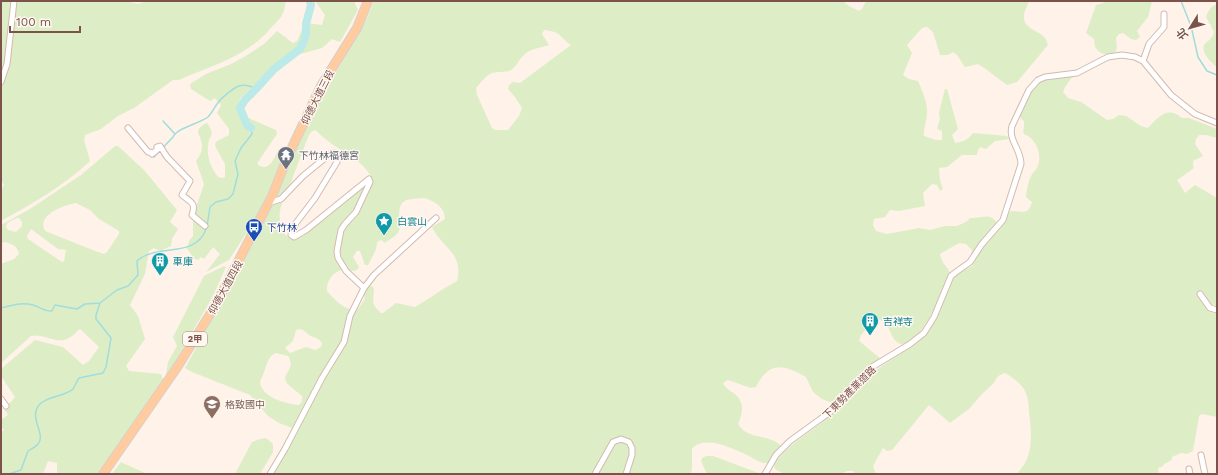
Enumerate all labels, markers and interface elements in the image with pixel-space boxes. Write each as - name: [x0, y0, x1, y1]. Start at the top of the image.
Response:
- scale bar: [10, 8, 80, 34]
- north arrow: [1170, 8, 1210, 48]
- text: 100 m: [16, 15, 51, 29]
- text: 北: [1174, 25, 1191, 42]
- street label: 仰德大道三段: [299, 68, 336, 126]
- temple icon: 下竹林福德宮: [276, 145, 296, 170]
- place label: 下竹林福德宮: [299, 150, 359, 161]
- place icon: 白雲山: [374, 211, 394, 236]
- place label: 白雲山: [397, 216, 427, 227]
- bus stop icon: 下竹林: [244, 217, 264, 242]
- place label: 下竹林: [267, 222, 297, 233]
- building icon: 車庫: [150, 251, 170, 276]
- place label: 車庫: [173, 256, 193, 267]
- street label: 仰德大道四段: [206, 258, 245, 316]
- building icon: 吉祥寺: [860, 311, 880, 336]
- place label: 吉祥寺: [883, 316, 913, 327]
- road number: 2甲: [183, 332, 207, 346]
- street label: 下東勢產業道路: [821, 364, 878, 421]
- school or university icon: 格致國中: [202, 394, 222, 419]
- place label: 格致國中: [225, 399, 265, 410]

